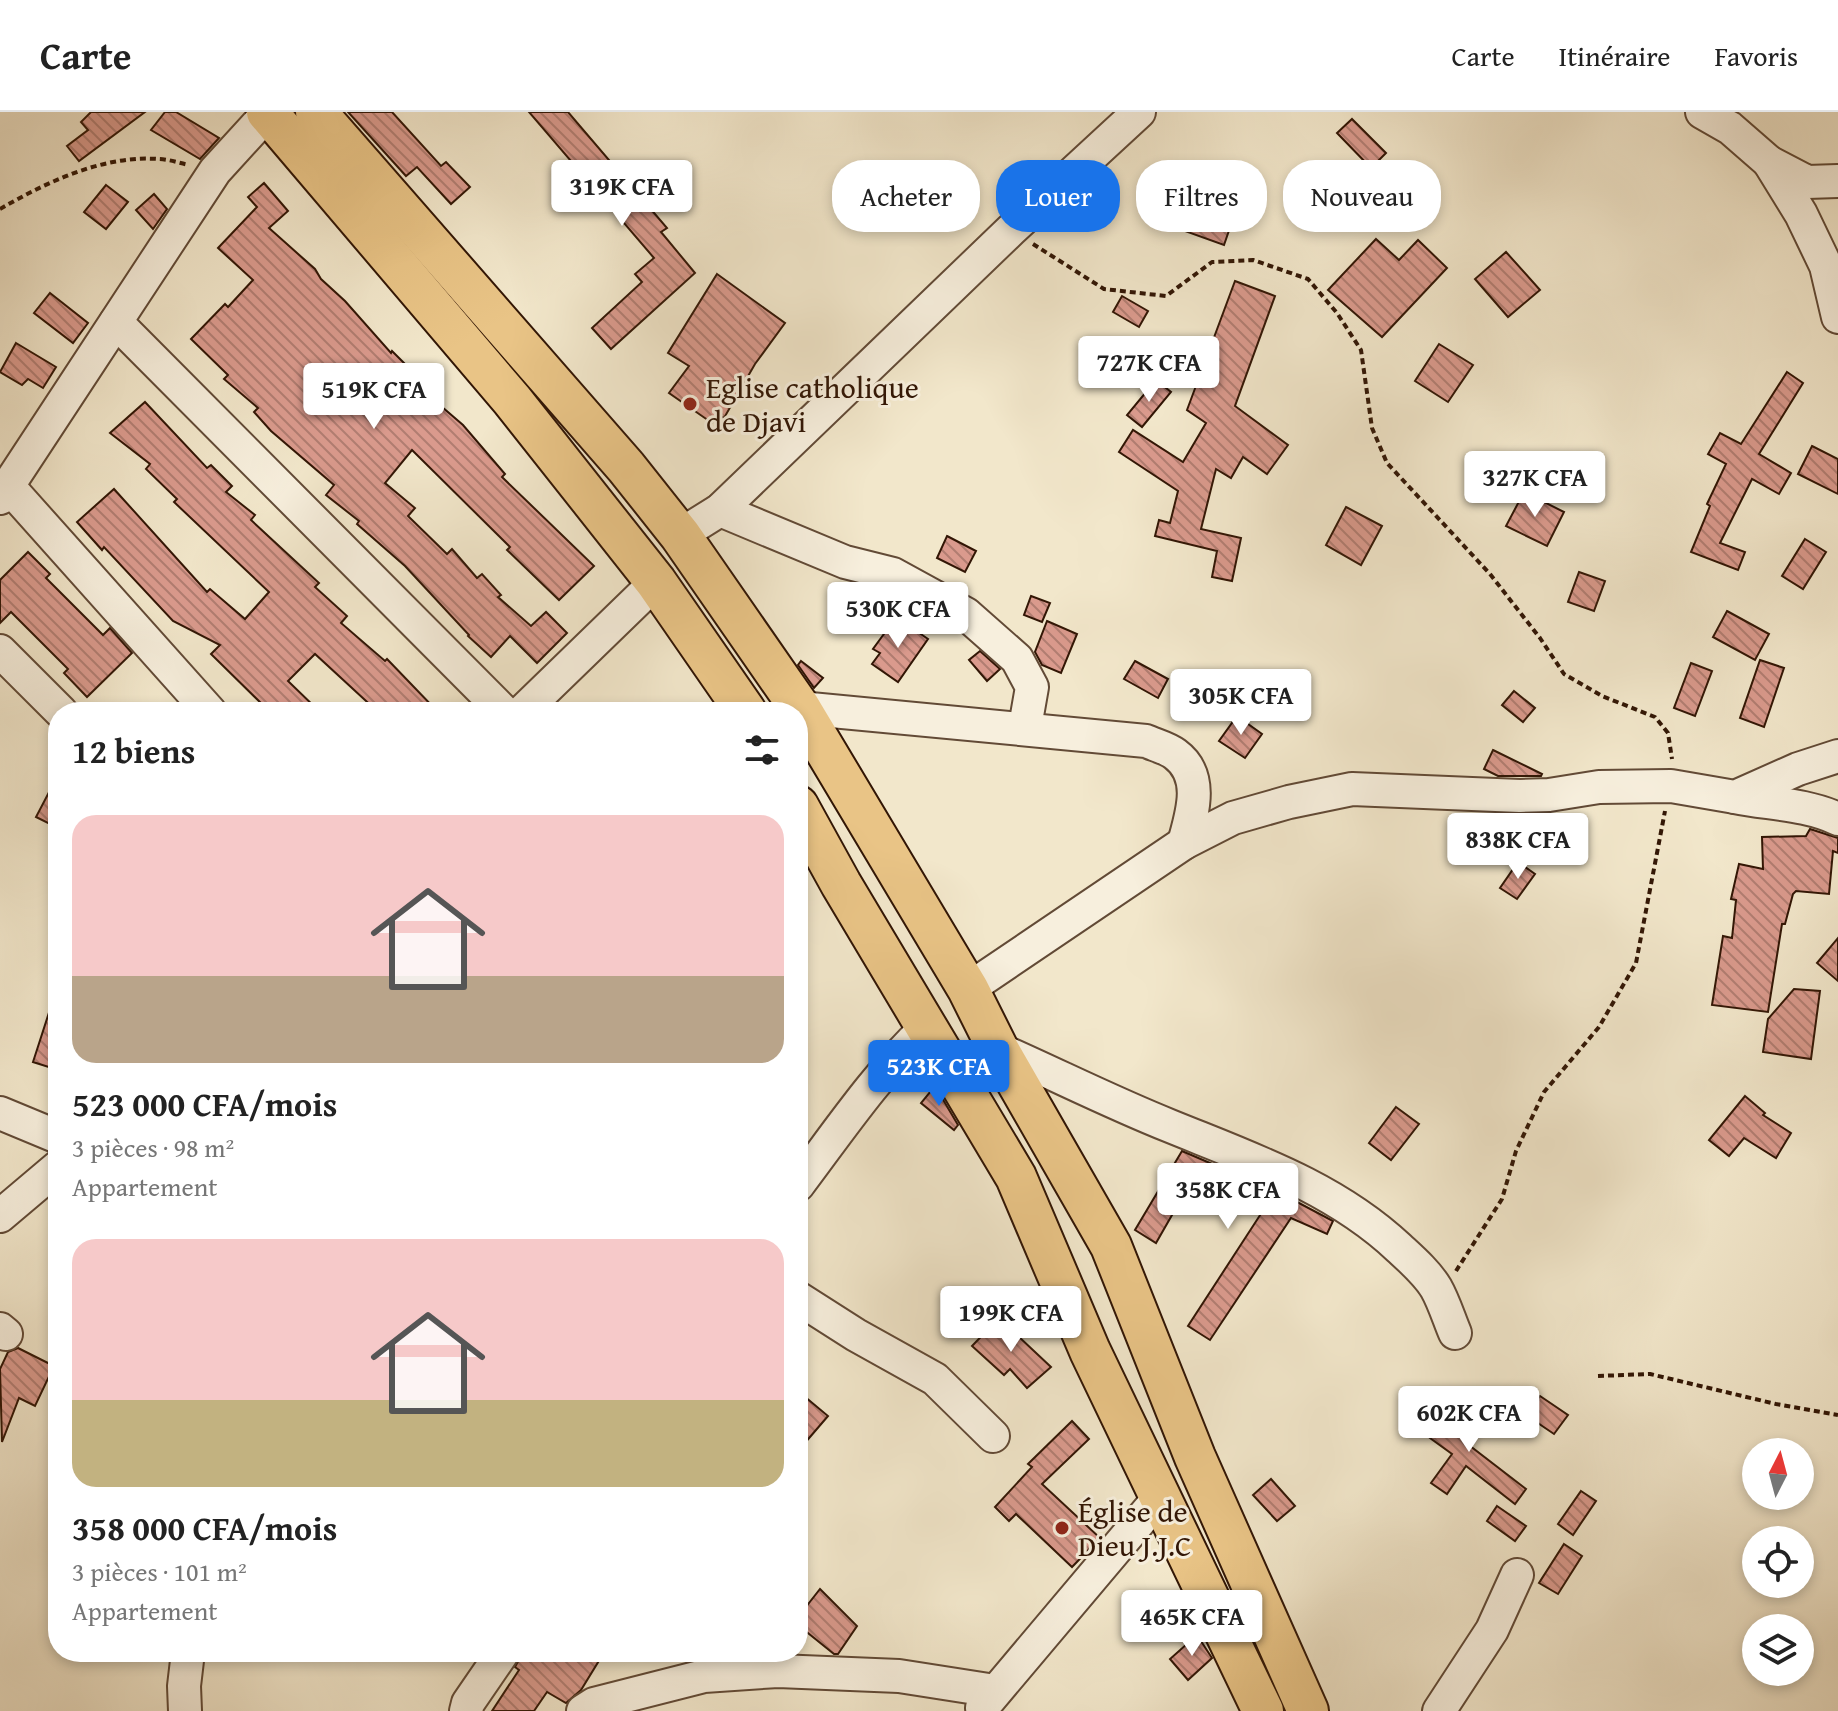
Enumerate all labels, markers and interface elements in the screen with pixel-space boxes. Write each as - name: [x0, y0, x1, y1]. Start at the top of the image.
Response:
- text: Carte: [40, 27, 131, 83]
- text: Carte: [1452, 35, 1515, 76]
- text: Itinéraire: [1559, 35, 1670, 76]
- text: Favoris: [1714, 35, 1798, 76]
- pin: 319K CFA: [539, 160, 705, 228]
- chip: Acheter: [832, 160, 980, 232]
- chip: Louer: [996, 160, 1120, 232]
- chip: Filtres: [1136, 160, 1267, 232]
- chip: Nouveau: [1283, 160, 1441, 232]
- text: 319K CFA: [569, 166, 675, 205]
- pin: 727K CFA: [1066, 336, 1232, 404]
- text: 727K CFA: [1096, 342, 1202, 381]
- pin: 519K CFA: [291, 363, 457, 431]
- place label: Eglise catholique de Djavi: [706, 365, 919, 443]
- text: 519K CFA: [321, 369, 427, 408]
- marker: Eglise catholique de Djavi: [681, 395, 699, 413]
- pin: 327K CFA: [1452, 451, 1618, 519]
- text: 327K CFA: [1482, 457, 1588, 496]
- pin: 530K CFA: [815, 582, 981, 650]
- text: 530K CFA: [845, 588, 951, 627]
- pin: 305K CFA: [1158, 669, 1324, 737]
- text: 305K CFA: [1188, 675, 1294, 714]
- text: 12 biens: [72, 726, 195, 775]
- icon: filters: [740, 728, 784, 772]
- pin: 838K CFA: [1435, 813, 1601, 881]
- text: 838K CFA: [1465, 819, 1571, 858]
- icon: home: [356, 867, 500, 1011]
- pin: 523K CFA: [856, 1040, 1022, 1108]
- text: 523K CFA: [886, 1046, 992, 1085]
- text: 523 000 CFA/mois: [72, 1079, 337, 1128]
- text: 3 pièces · 98 m²: [72, 1128, 234, 1167]
- pin: 358K CFA: [1145, 1163, 1311, 1231]
- text: Appartement: [72, 1167, 217, 1206]
- text: 358K CFA: [1175, 1169, 1281, 1208]
- pin: 199K CFA: [928, 1286, 1094, 1354]
- icon: home: [356, 1291, 500, 1435]
- text: 199K CFA: [958, 1292, 1064, 1331]
- pin: 602K CFA: [1386, 1386, 1552, 1454]
- text: 602K CFA: [1416, 1392, 1522, 1431]
- north arrow: [1742, 1438, 1814, 1510]
- map controls: [1742, 1438, 1814, 1686]
- place label: Église de Dieu J.J.C: [1078, 1489, 1191, 1567]
- text: 358 000 CFA/mois: [72, 1503, 337, 1552]
- marker: Église de Dieu J.J.C: [1053, 1519, 1071, 1537]
- button: locate: [1742, 1526, 1814, 1598]
- text: 3 pièces · 101 m²: [72, 1552, 247, 1591]
- pin: 465K CFA: [1109, 1590, 1275, 1658]
- text: Appartement: [72, 1591, 217, 1630]
- text: 465K CFA: [1139, 1596, 1245, 1635]
- button: layers: [1742, 1614, 1814, 1686]

